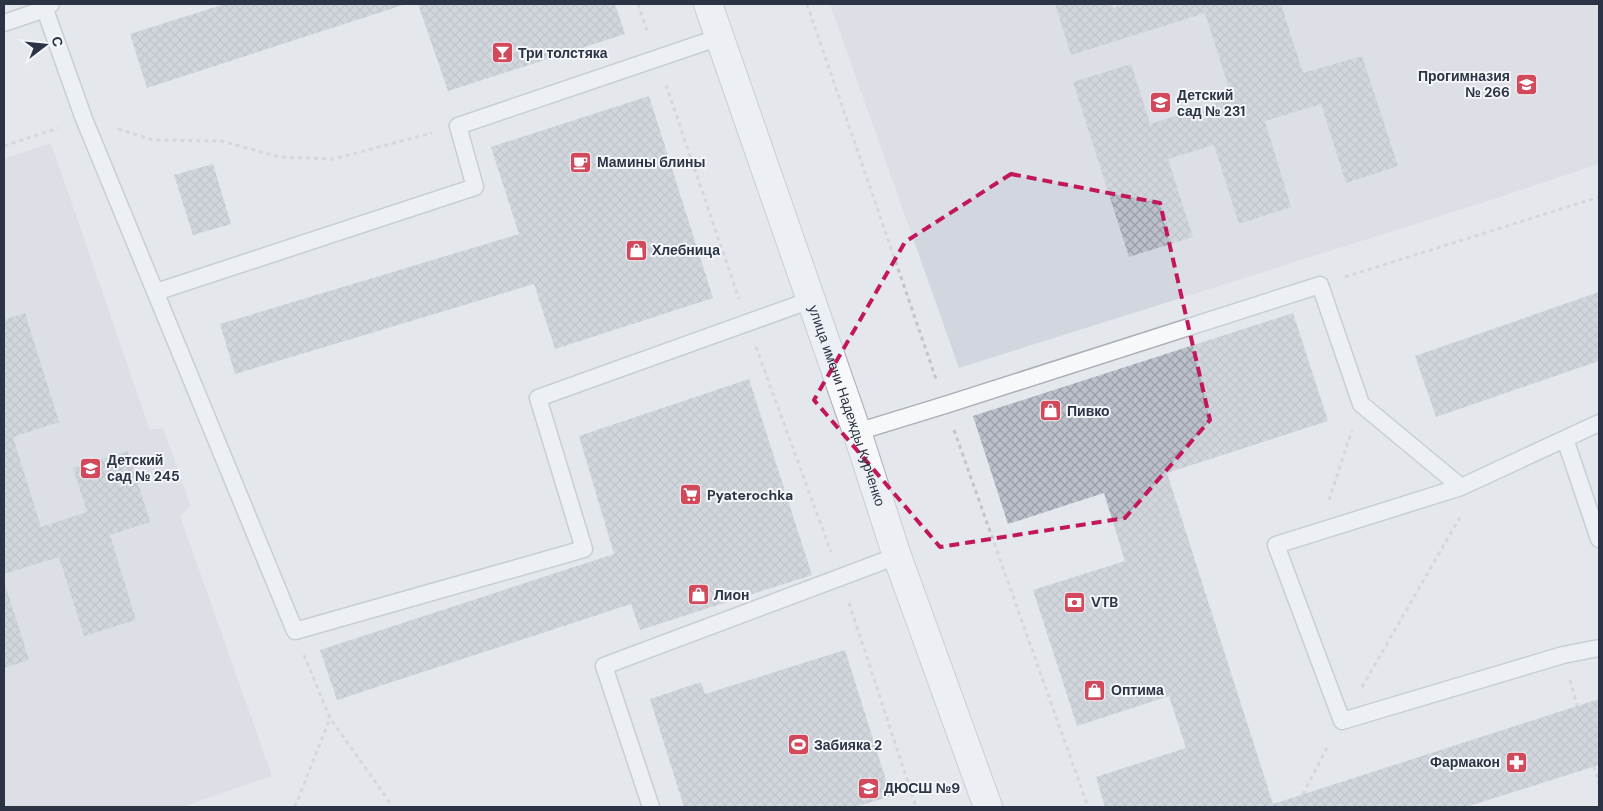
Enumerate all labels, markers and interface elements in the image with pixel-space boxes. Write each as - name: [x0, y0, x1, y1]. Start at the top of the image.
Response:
- north arrow: [20, 20, 70, 70]
- text: С: [47, 34, 68, 49]
- bar icon: Три толстяка: [490, 41, 514, 65]
- place label: Три толстяка: [518, 44, 608, 62]
- place label: Прогимназия № 266: [1418, 67, 1510, 101]
- school or university icon: Прогимназия № 266: [1514, 72, 1538, 96]
- place label: Детский сад № 231: [1177, 86, 1245, 120]
- school or university icon: Детский сад № 231: [1149, 91, 1173, 115]
- cafe icon: Мамины блины: [569, 150, 593, 174]
- place label: Мамины блины: [597, 153, 706, 171]
- shop icon: Хлебница: [624, 238, 648, 262]
- place label: Хлебница: [652, 241, 720, 259]
- street label: улица имени Надежды Курченко: [804, 303, 889, 509]
- shop icon: Пивко: [1039, 399, 1063, 423]
- place label: Пивко: [1067, 402, 1110, 420]
- place label: Детский сад № 245: [107, 451, 180, 485]
- school or university icon: Детский сад № 245: [79, 456, 103, 480]
- supermarket icon: Pyaterochka: [679, 483, 703, 507]
- place label: Pyaterochka: [707, 486, 793, 504]
- shop icon: Лион: [686, 583, 710, 607]
- place label: Лион: [714, 586, 749, 604]
- bank icon: VTB: [1063, 590, 1087, 614]
- place label: VTB: [1091, 593, 1118, 611]
- shop icon: Оптима: [1083, 678, 1107, 702]
- place label: Оптима: [1111, 681, 1164, 699]
- sports icon: Забияка 2: [786, 733, 810, 757]
- place label: Забияка 2: [814, 736, 882, 754]
- pharmacy icon: Фармакон: [1504, 750, 1528, 774]
- place label: Фармакон: [1430, 753, 1500, 771]
- school or university icon: ДЮСШ №9: [856, 776, 880, 800]
- place label: ДЮСШ №9: [884, 779, 960, 797]

